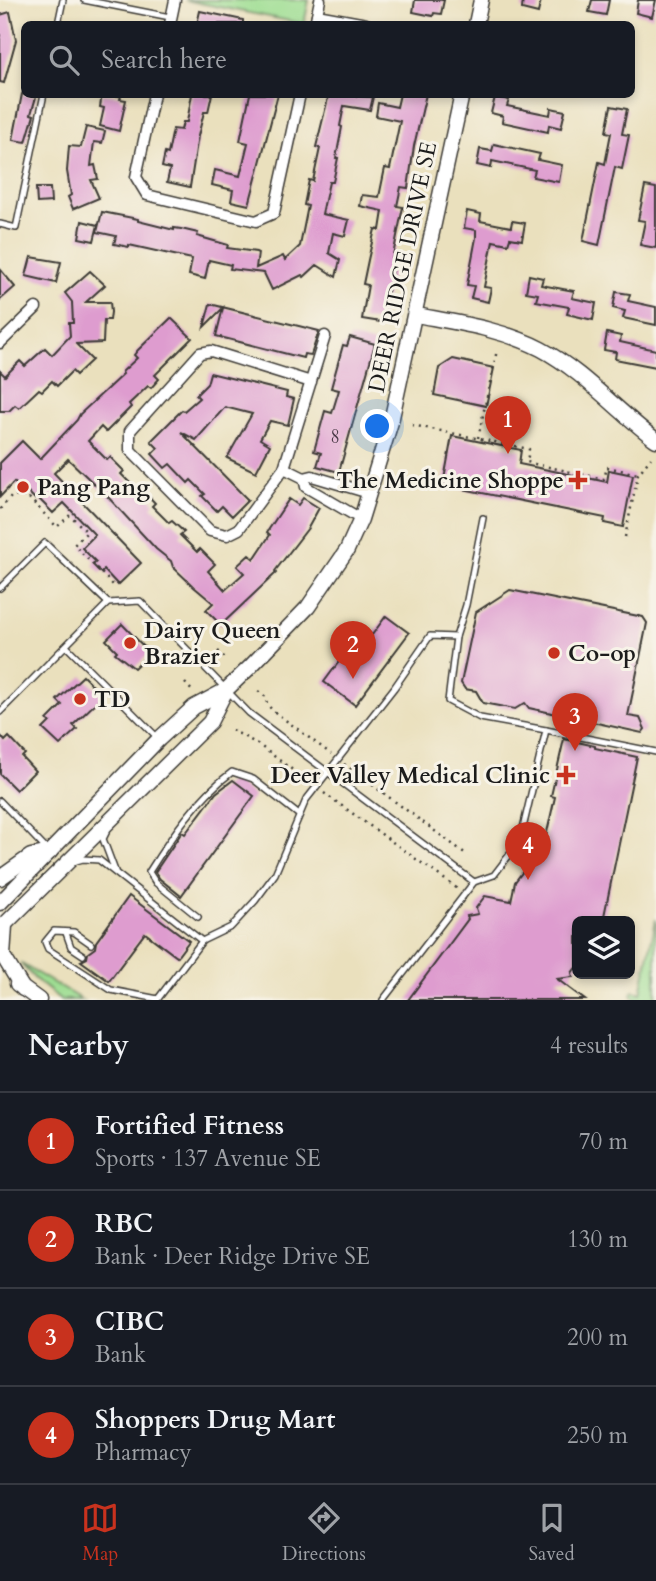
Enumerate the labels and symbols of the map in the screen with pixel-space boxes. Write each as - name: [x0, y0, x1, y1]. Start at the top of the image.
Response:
- street label: DEER RIDGE DRIVE SE: [361, 139, 444, 395]
- pin: 1: [485, 396, 531, 454]
- your location: [360, 409, 394, 443]
- house number: 8: [330, 424, 340, 450]
- place label: The Medicine Shoppe: [336, 465, 564, 496]
- place label: Pang Pang: [37, 472, 150, 503]
- marker: The Medicine Shoppe: [570, 472, 586, 488]
- marker: Pang Pang: [15, 479, 31, 495]
- place label: Dairy Queen Brazier: [144, 615, 281, 672]
- pin: 2: [330, 621, 376, 679]
- marker: Dairy Queen Brazier: [122, 635, 138, 651]
- place label: Co-op: [568, 638, 636, 669]
- marker: Co-op: [546, 645, 562, 661]
- place label: TD: [94, 684, 131, 715]
- marker: TD: [72, 691, 88, 707]
- pin: 3: [552, 693, 598, 751]
- place label: Deer Valley Medical Clinic: [271, 760, 550, 791]
- marker: Deer Valley Medical Clinic: [556, 765, 576, 785]
- pin: 4: [505, 822, 551, 880]

